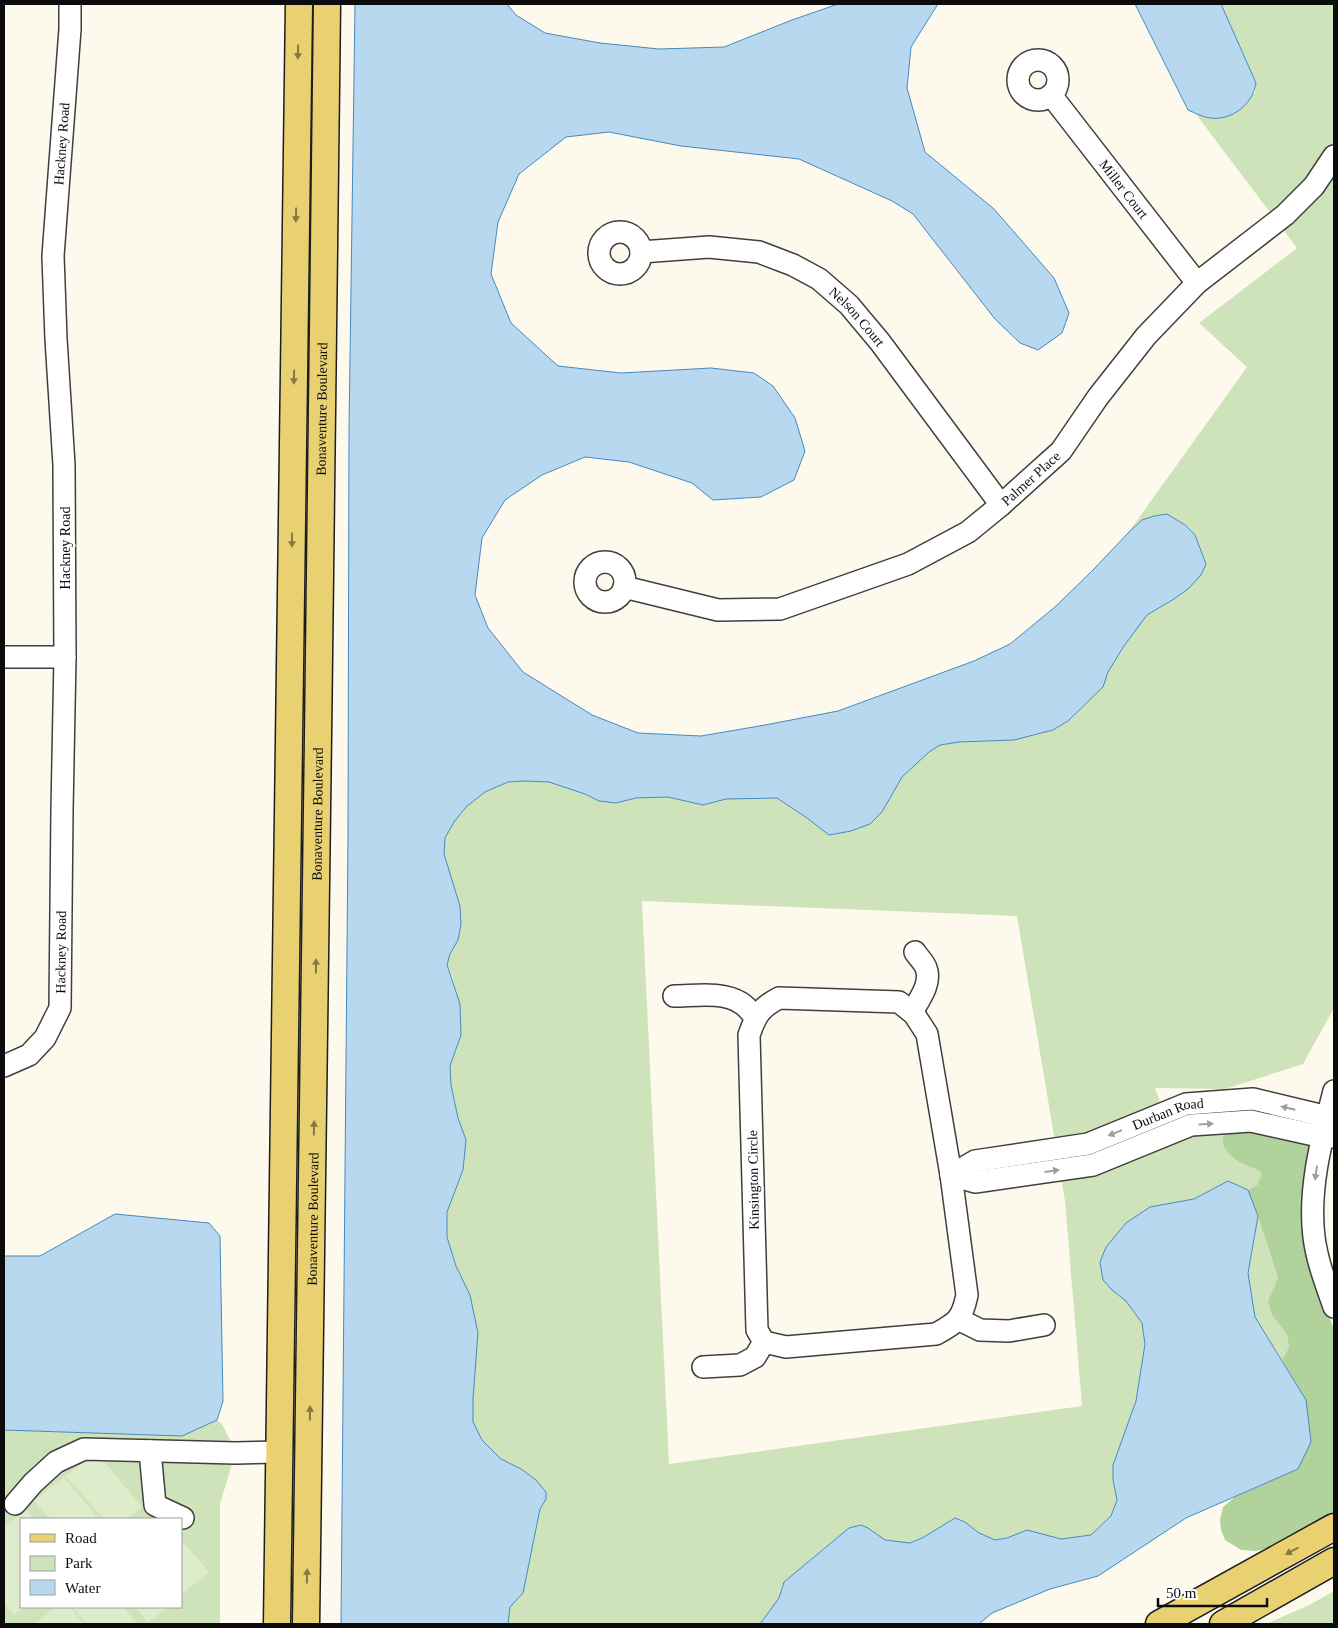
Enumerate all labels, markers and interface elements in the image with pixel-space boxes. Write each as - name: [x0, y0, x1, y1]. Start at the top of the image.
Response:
- one-way arrow: [294, 45, 302, 61]
- street label: Hackney Road: [51, 102, 72, 186]
- street label: Miller Court: [1096, 157, 1151, 222]
- one-way arrow: [292, 207, 300, 223]
- street label: Nelson Court: [826, 284, 888, 349]
- street label: Bonaventure Boulevard: [314, 342, 330, 476]
- one-way arrow: [290, 370, 298, 386]
- street label: Palmer Place: [999, 449, 1063, 509]
- street label: Hackney Road: [58, 507, 73, 589]
- one-way arrow: [288, 532, 296, 548]
- street label: Bonaventure Boulevard: [310, 747, 326, 881]
- street label: Hackney Road: [53, 911, 69, 994]
- one-way arrow: [312, 957, 320, 973]
- street label: Durban Road: [1130, 1096, 1204, 1133]
- one-way arrow: [1280, 1104, 1295, 1112]
- one-way arrow: [1199, 1119, 1215, 1127]
- one-way arrow: [310, 1120, 318, 1136]
- street label: Kinsington Circle: [745, 1130, 762, 1230]
- one-way arrow: [1108, 1130, 1122, 1138]
- street label: Bonaventure Boulevard: [305, 1152, 322, 1286]
- one-way arrow: [1312, 1165, 1320, 1181]
- one-way arrow: [1045, 1167, 1061, 1175]
- one-way arrow: [306, 1405, 314, 1421]
- legend: [20, 1518, 182, 1608]
- text: Road: [65, 1530, 97, 1546]
- one-way arrow: [1285, 1546, 1298, 1555]
- text: Park: [65, 1555, 93, 1571]
- one-way arrow: [303, 1567, 311, 1583]
- scale bar: [1158, 1576, 1267, 1608]
- text: Water: [65, 1580, 100, 1596]
- text: 50 m: [1166, 1585, 1197, 1601]

